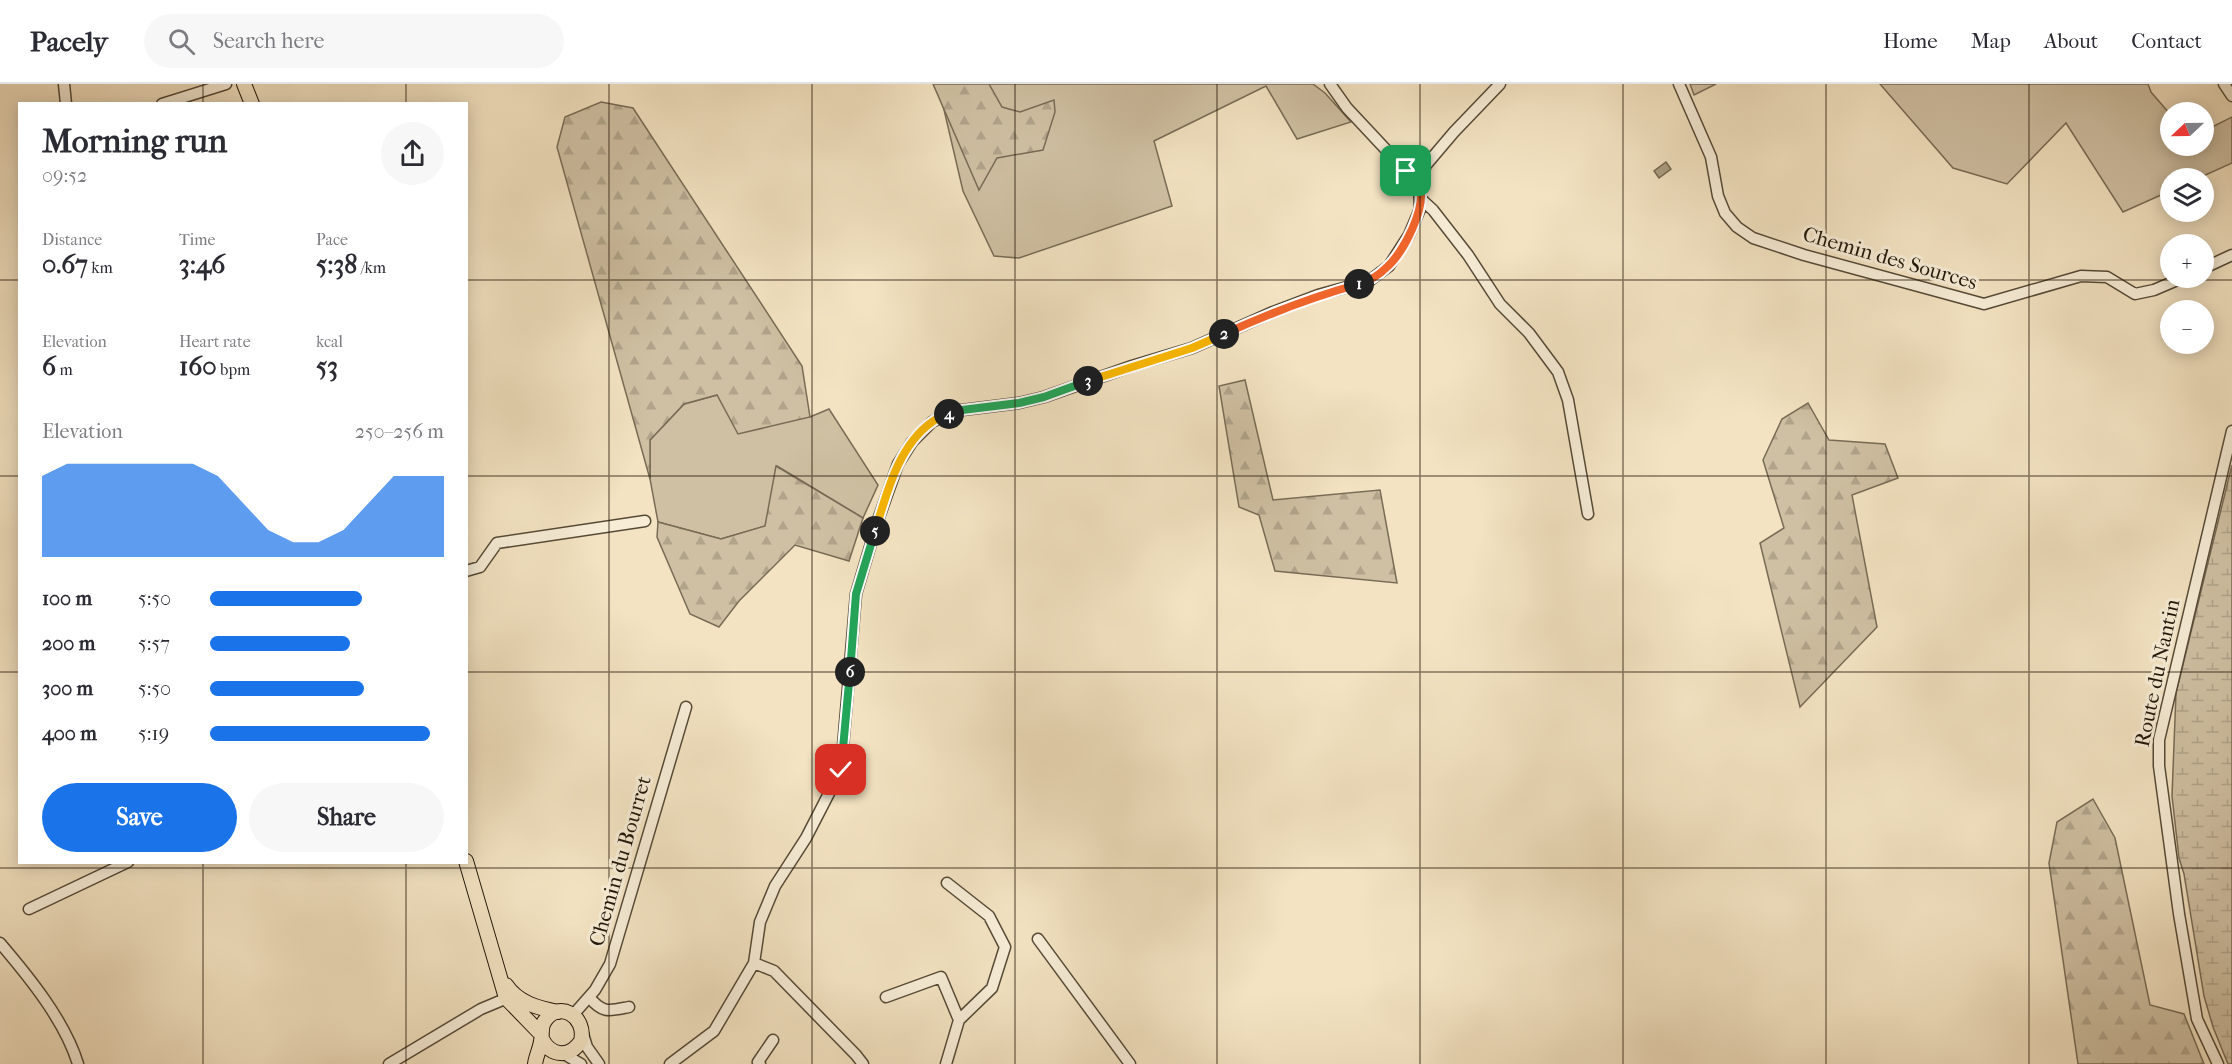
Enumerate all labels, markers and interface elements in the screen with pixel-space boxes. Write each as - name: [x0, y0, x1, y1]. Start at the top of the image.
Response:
- search box: [144, 14, 564, 68]
- text: Pacely: [30, 25, 108, 58]
- icon: search: [165, 25, 198, 58]
- text: Search here: [213, 28, 324, 54]
- text: Home: [1883, 29, 1938, 53]
- text: Map: [1971, 29, 2011, 53]
- text: About: [2044, 29, 2098, 53]
- text: Contact: [2131, 29, 2202, 53]
- north arrow: [2160, 102, 2214, 156]
- map controls: [2160, 102, 2214, 354]
- text: Morning run: [42, 122, 227, 161]
- button: share: [381, 122, 444, 185]
- pin: [1380, 145, 1431, 196]
- icon: arrive: [1389, 154, 1422, 187]
- text: 09:52: [42, 164, 87, 187]
- button: layers: [2160, 168, 2214, 222]
- street label: Chemin des Sources: [1800, 222, 1980, 294]
- text: Distance: [42, 230, 102, 249]
- text: Time: [179, 230, 215, 249]
- text: Pace: [316, 230, 348, 249]
- button: +: [2160, 234, 2214, 288]
- text: 0.67: [42, 249, 88, 280]
- text: 3:46: [179, 249, 225, 280]
- text: 5:38: [316, 249, 357, 280]
- text: km: [88, 258, 113, 277]
- text: /km: [357, 258, 386, 277]
- pin: 1: [1344, 269, 1374, 299]
- text: 1: [1356, 274, 1362, 293]
- button: −: [2160, 300, 2214, 354]
- pin: 2: [1209, 319, 1239, 349]
- text: 2: [1220, 324, 1228, 343]
- text: Elevation: [42, 332, 107, 351]
- text: Heart rate: [179, 332, 251, 351]
- text: kcal: [316, 332, 343, 351]
- text: 6: [42, 351, 56, 382]
- text: 160: [179, 351, 217, 382]
- text: 53: [316, 351, 338, 382]
- text: m: [56, 360, 73, 379]
- text: bpm: [217, 360, 250, 379]
- pin: 3: [1073, 366, 1103, 396]
- text: 3: [1085, 371, 1091, 390]
- pin: 4: [934, 399, 964, 429]
- text: 4: [944, 404, 954, 423]
- text: Elevation: [42, 420, 123, 443]
- text: 250–256 m: [355, 420, 444, 443]
- pin: 5: [860, 516, 890, 546]
- text: 5: [872, 521, 878, 540]
- text: 100 m: [42, 587, 92, 610]
- text: 5:50: [138, 587, 171, 610]
- street label: Route du Nantin: [2130, 597, 2184, 749]
- text: 200 m: [42, 632, 95, 655]
- text: 5:57: [138, 632, 170, 655]
- pin: 6: [835, 657, 865, 687]
- text: 6: [846, 662, 854, 681]
- text: 300 m: [42, 677, 93, 700]
- text: 5:50: [138, 677, 171, 700]
- text: 400 m: [42, 722, 97, 745]
- text: 5:19: [138, 722, 169, 745]
- pin: [815, 744, 866, 795]
- icon: check: [824, 753, 857, 786]
- street label: Chemin du Bourret: [584, 773, 656, 949]
- button: Save: [42, 783, 237, 852]
- button: Share: [249, 783, 444, 852]

